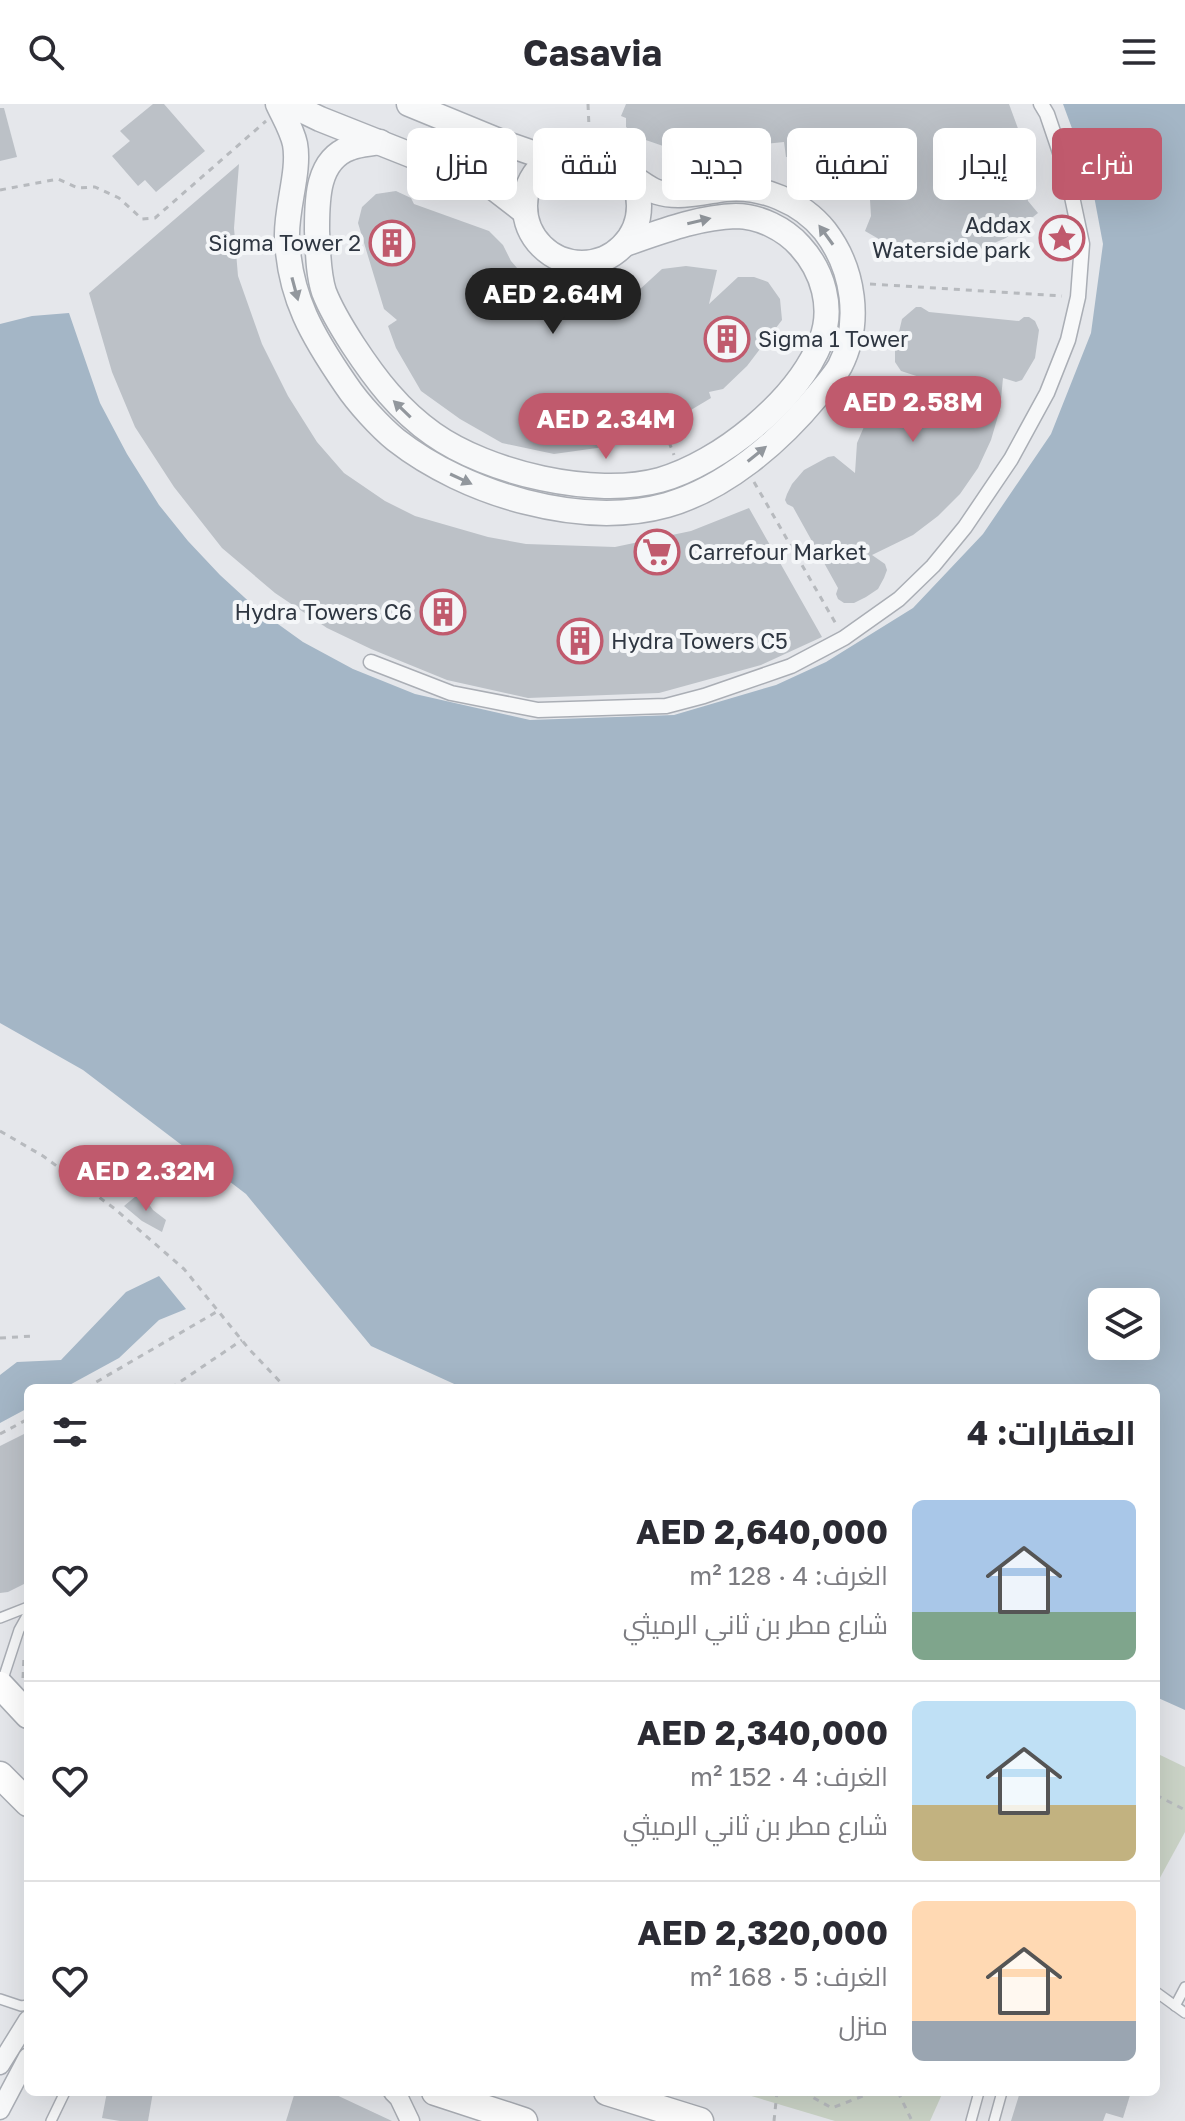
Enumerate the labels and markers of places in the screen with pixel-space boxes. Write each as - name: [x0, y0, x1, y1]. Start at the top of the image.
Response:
- place label: Addax Waterside park: [872, 211, 1031, 263]
- place icon: Addax Waterside park: [1038, 214, 1086, 262]
- building icon: Sigma Tower 2: [368, 219, 416, 267]
- place label: Sigma Tower 2: [208, 229, 361, 256]
- pin: AED 2.64M: [461, 268, 645, 336]
- building icon: Sigma 1 Tower: [703, 315, 751, 363]
- place label: Sigma 1 Tower: [758, 325, 909, 352]
- pin: AED 2.58M: [821, 376, 1005, 444]
- pin: AED 2.34M: [514, 393, 698, 461]
- supermarket icon: Carrefour Market: [633, 528, 681, 576]
- place label: Carrefour Market: [688, 538, 867, 565]
- building icon: Hydra Towers C6: [419, 588, 467, 636]
- place label: Hydra Towers C6: [235, 598, 412, 625]
- building icon: Hydra Towers C5: [556, 617, 604, 665]
- place label: Hydra Towers C5: [611, 627, 788, 654]
- pin: AED 2.32M: [54, 1145, 238, 1213]

